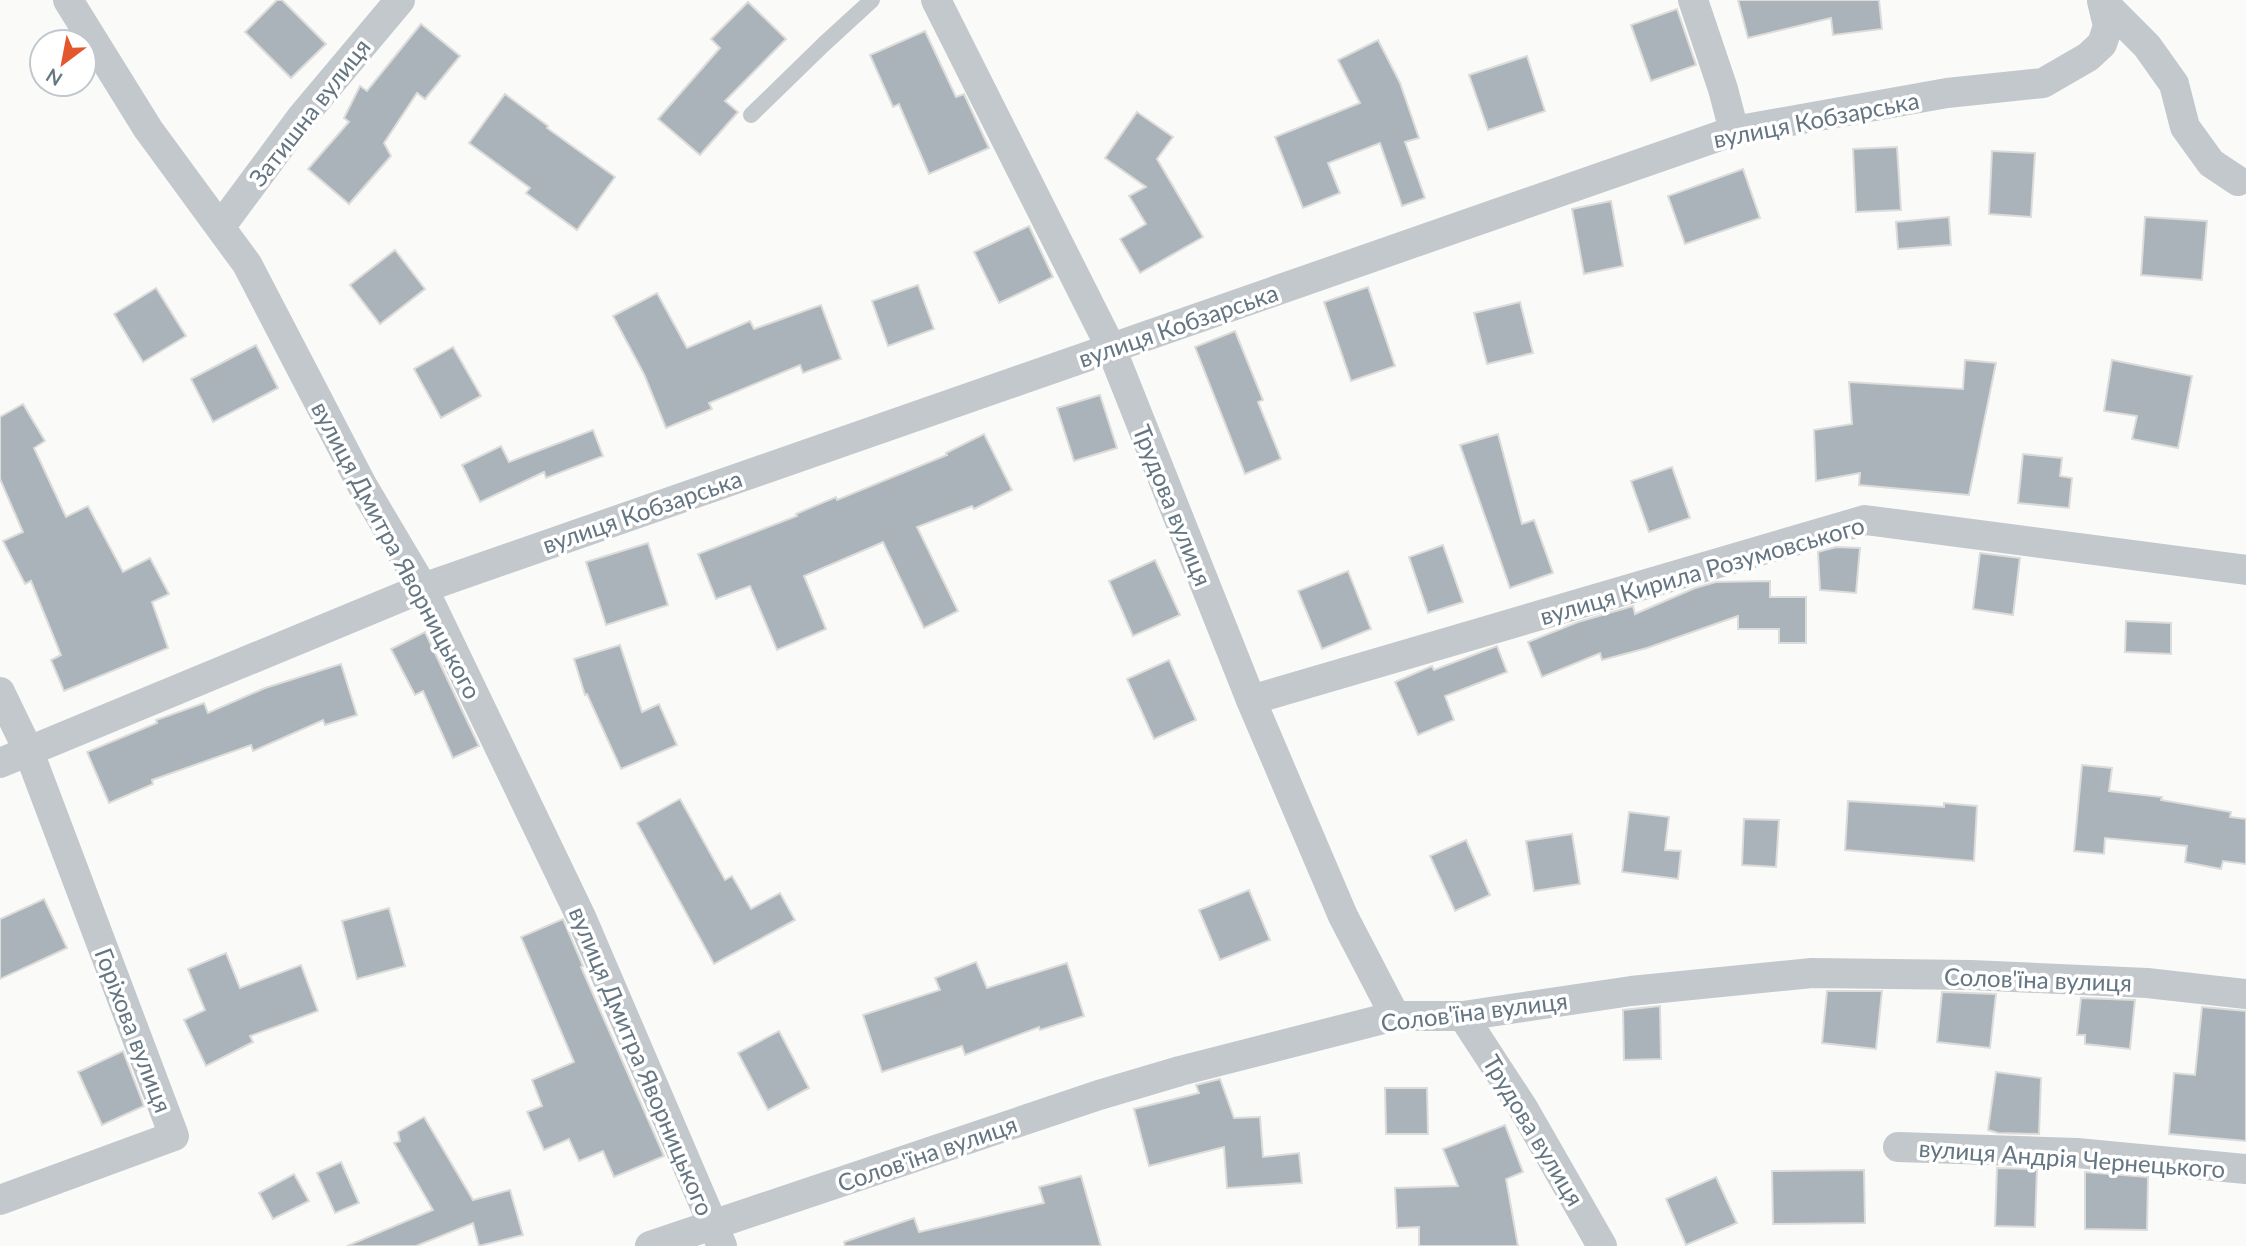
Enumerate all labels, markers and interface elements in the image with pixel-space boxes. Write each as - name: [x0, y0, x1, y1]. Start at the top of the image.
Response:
- north arrow: [28, 28, 98, 98]
- street label: Затишна вулиця: [242, 32, 376, 192]
- text: N: [41, 64, 66, 91]
- street label: вулиця Кобзарська: [1711, 85, 1921, 153]
- street label: вулиця Кобзарська: [1074, 277, 1282, 373]
- street label: вулиця Дмитра Яворницького: [306, 396, 488, 704]
- street label: Трудова вулиця: [1127, 420, 1219, 590]
- street label: вулиця Кобзарська: [538, 463, 746, 559]
- street label: вулиця Кирила Розумовського: [1536, 510, 1868, 630]
- street label: вулиця Дмитра Яворницького: [564, 902, 720, 1220]
- street label: Горіхова вулиця: [89, 944, 179, 1116]
- street label: Солов'їна вулиця: [1944, 961, 2132, 997]
- street label: Солов'їна вулиця: [1379, 985, 1569, 1037]
- street label: Трудова вулиця: [1477, 1049, 1591, 1211]
- street label: Солов'їна вулиця: [833, 1109, 1021, 1197]
- street label: вулиця Андрія Чернецького: [1918, 1133, 2226, 1183]

